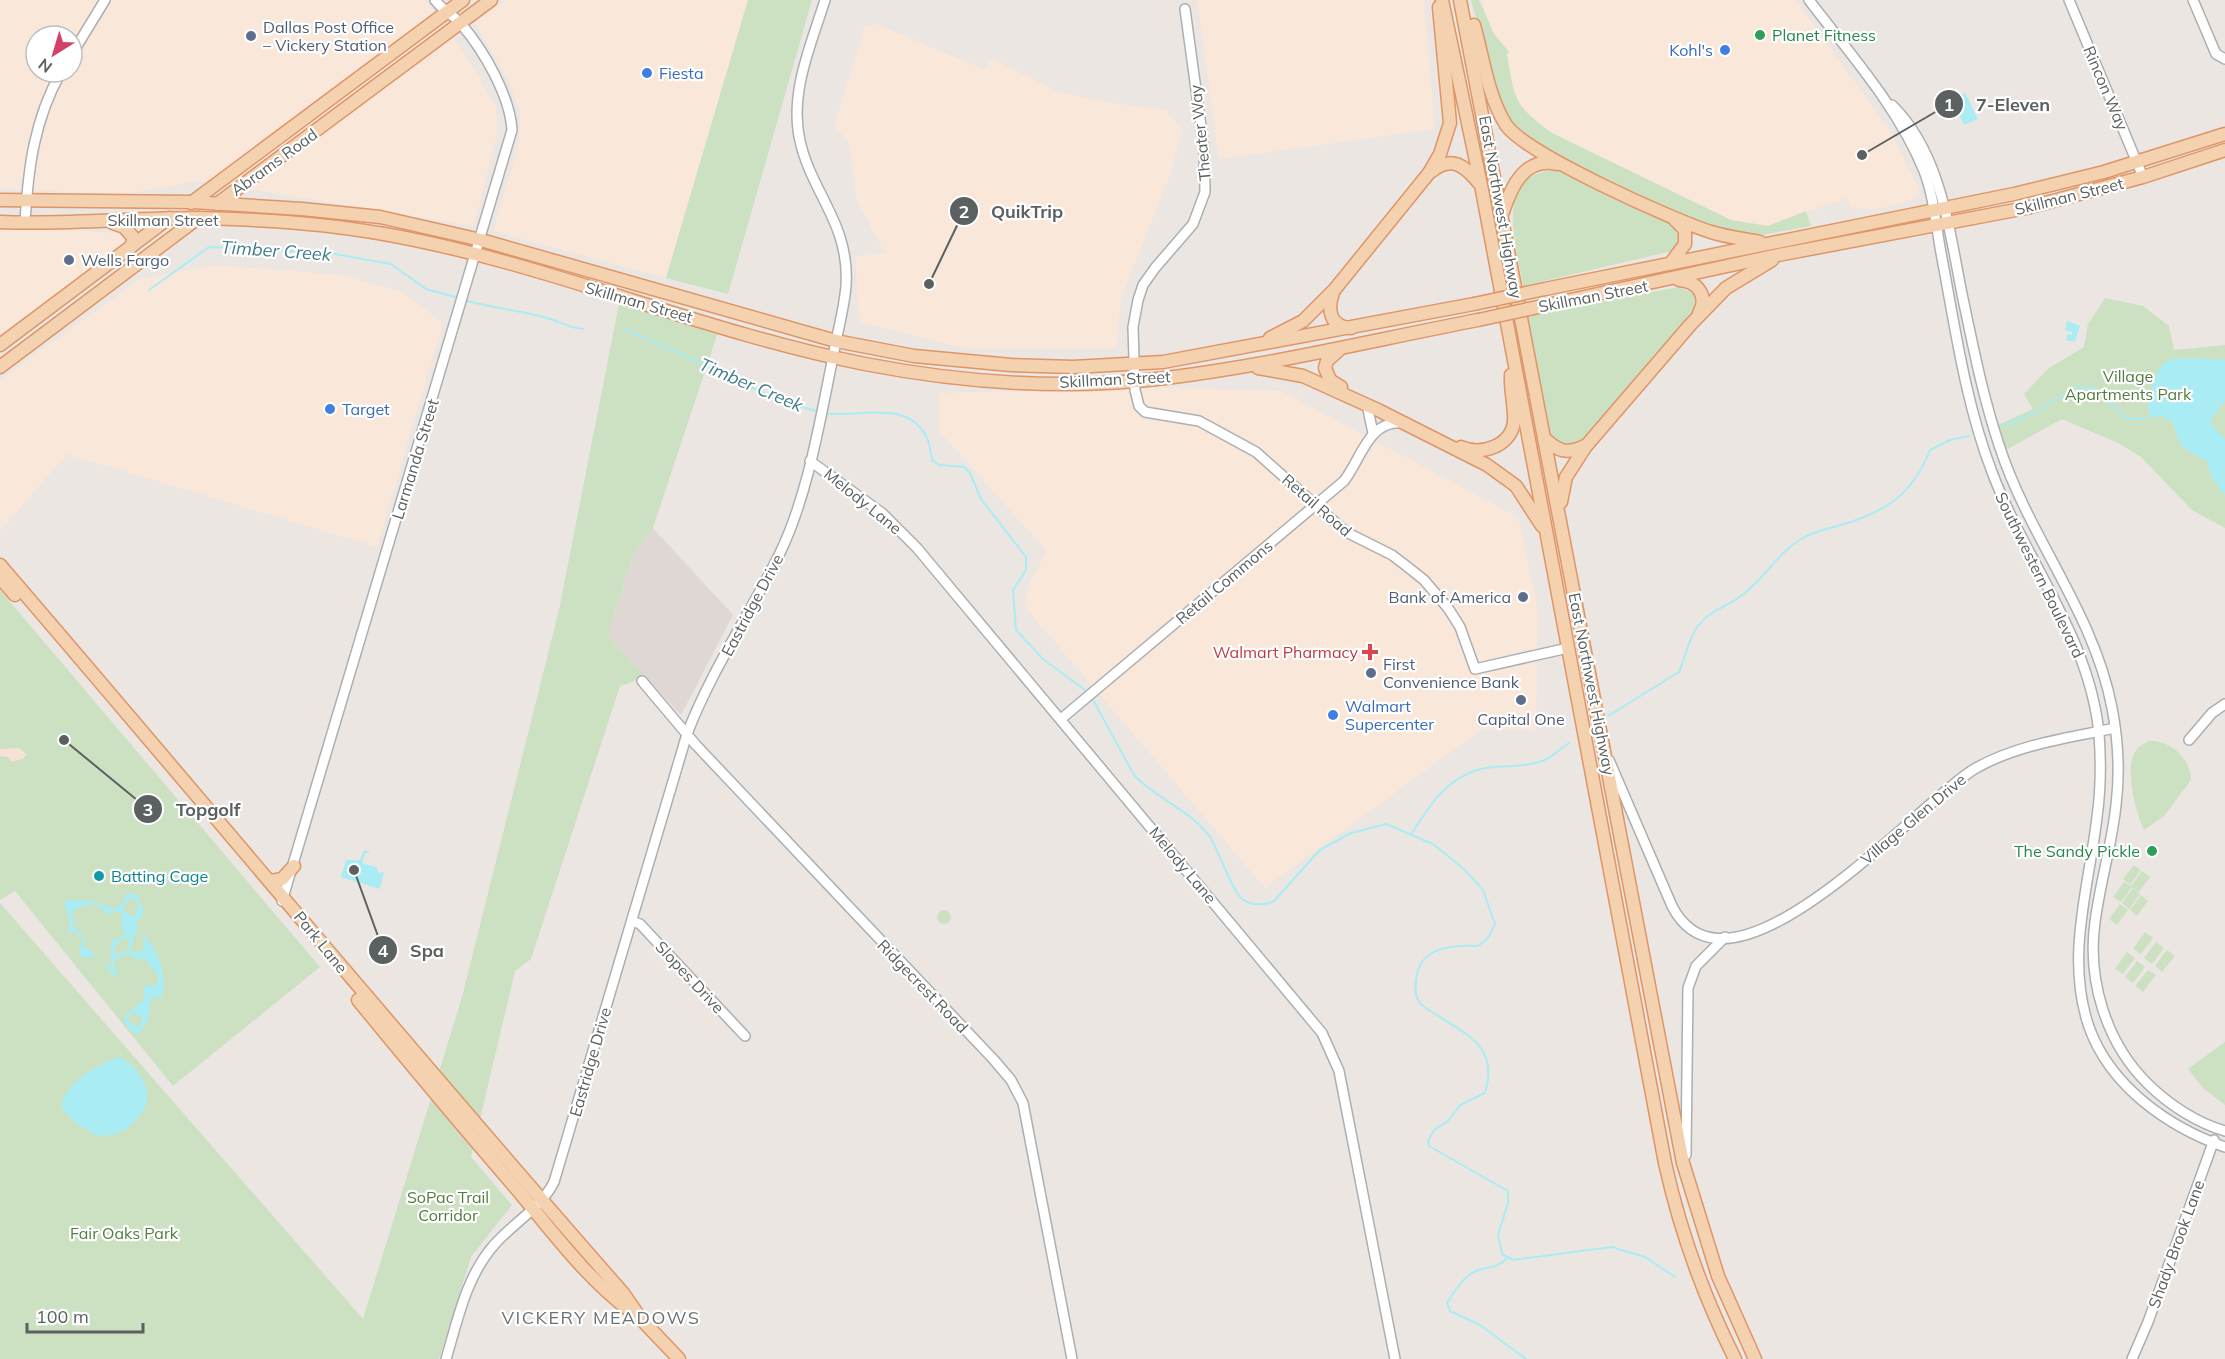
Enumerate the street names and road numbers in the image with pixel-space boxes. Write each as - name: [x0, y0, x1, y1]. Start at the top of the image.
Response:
- street label: Rincon Way: [2079, 43, 2133, 134]
- street label: Theater Way: [1185, 84, 1215, 182]
- street label: East Northwest Highway: [1475, 114, 1527, 301]
- street label: Abrams Road: [227, 124, 321, 200]
- street label: Skillman Street: [2013, 173, 2126, 219]
- street label: Skillman Street: [107, 210, 219, 230]
- street label: Skillman Street: [1537, 276, 1650, 316]
- street label: Skillman Street: [583, 277, 696, 327]
- street label: Skillman Street: [1059, 366, 1171, 392]
- street label: Larmanda Street: [387, 396, 443, 522]
- street label: Melody Lane: [820, 464, 906, 538]
- street label: Retail Road: [1278, 469, 1356, 541]
- street label: Southwestern Boulevard: [1991, 489, 2089, 661]
- street label: Retail Commons: [1171, 536, 1277, 628]
- street label: Eastridge Drive: [717, 551, 787, 659]
- street label: East Northwest Highway: [1564, 591, 1620, 778]
- street label: Village Glen Drive: [1856, 769, 1970, 869]
- street label: Melody Lane: [1145, 823, 1221, 907]
- street label: Park Lane: [290, 907, 352, 977]
- street label: Ridgecrest Road: [873, 935, 973, 1037]
- street label: Slopes Drive: [651, 937, 729, 1017]
- street label: Eastridge Drive: [565, 1005, 615, 1119]
- street label: Shady Brook Lane: [2144, 1177, 2208, 1311]

